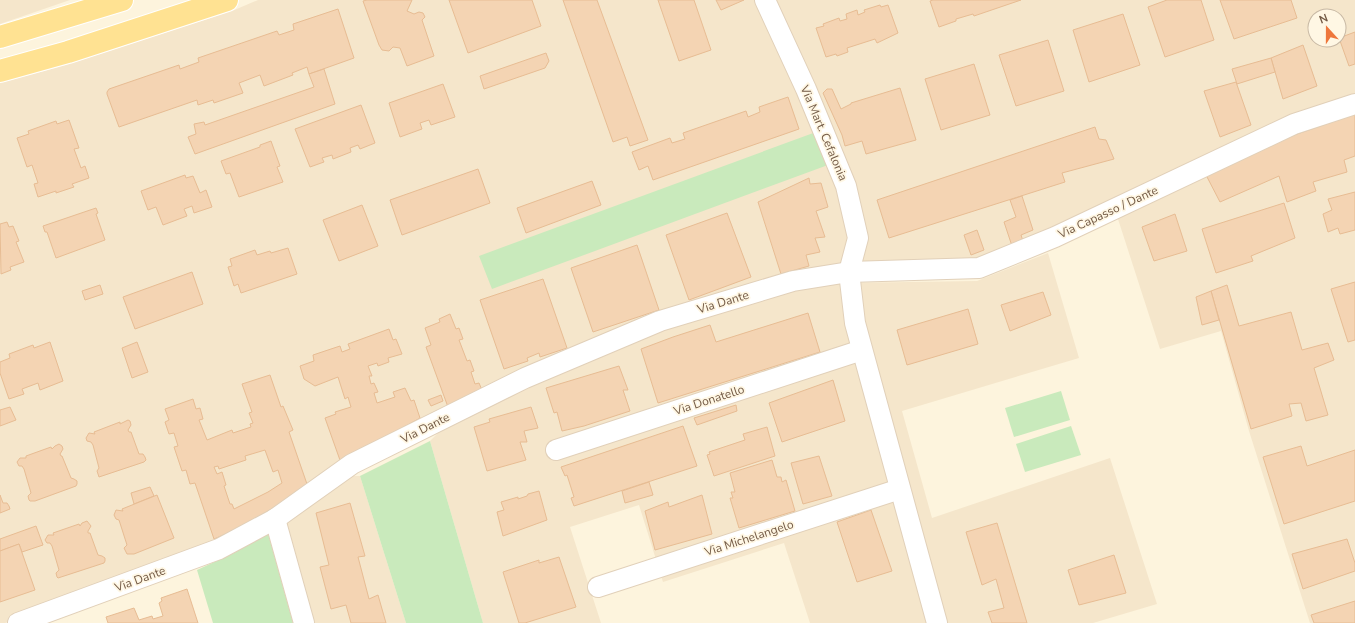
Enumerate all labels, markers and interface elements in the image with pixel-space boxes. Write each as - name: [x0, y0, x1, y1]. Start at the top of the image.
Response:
- north arrow: [1307, 8, 1347, 48]
- text: N: [1317, 11, 1330, 28]
- street label: Via Mart. Cefalonia: [796, 82, 851, 183]
- street label: Via Capasso / Dante: [1055, 182, 1161, 243]
- street label: Via Dante: [694, 287, 751, 318]
- street label: Via Donatello: [671, 381, 747, 419]
- street label: Via Dante: [397, 409, 452, 448]
- street label: Via Michelangelo: [702, 516, 796, 560]
- street label: Via Dante: [111, 562, 168, 596]

